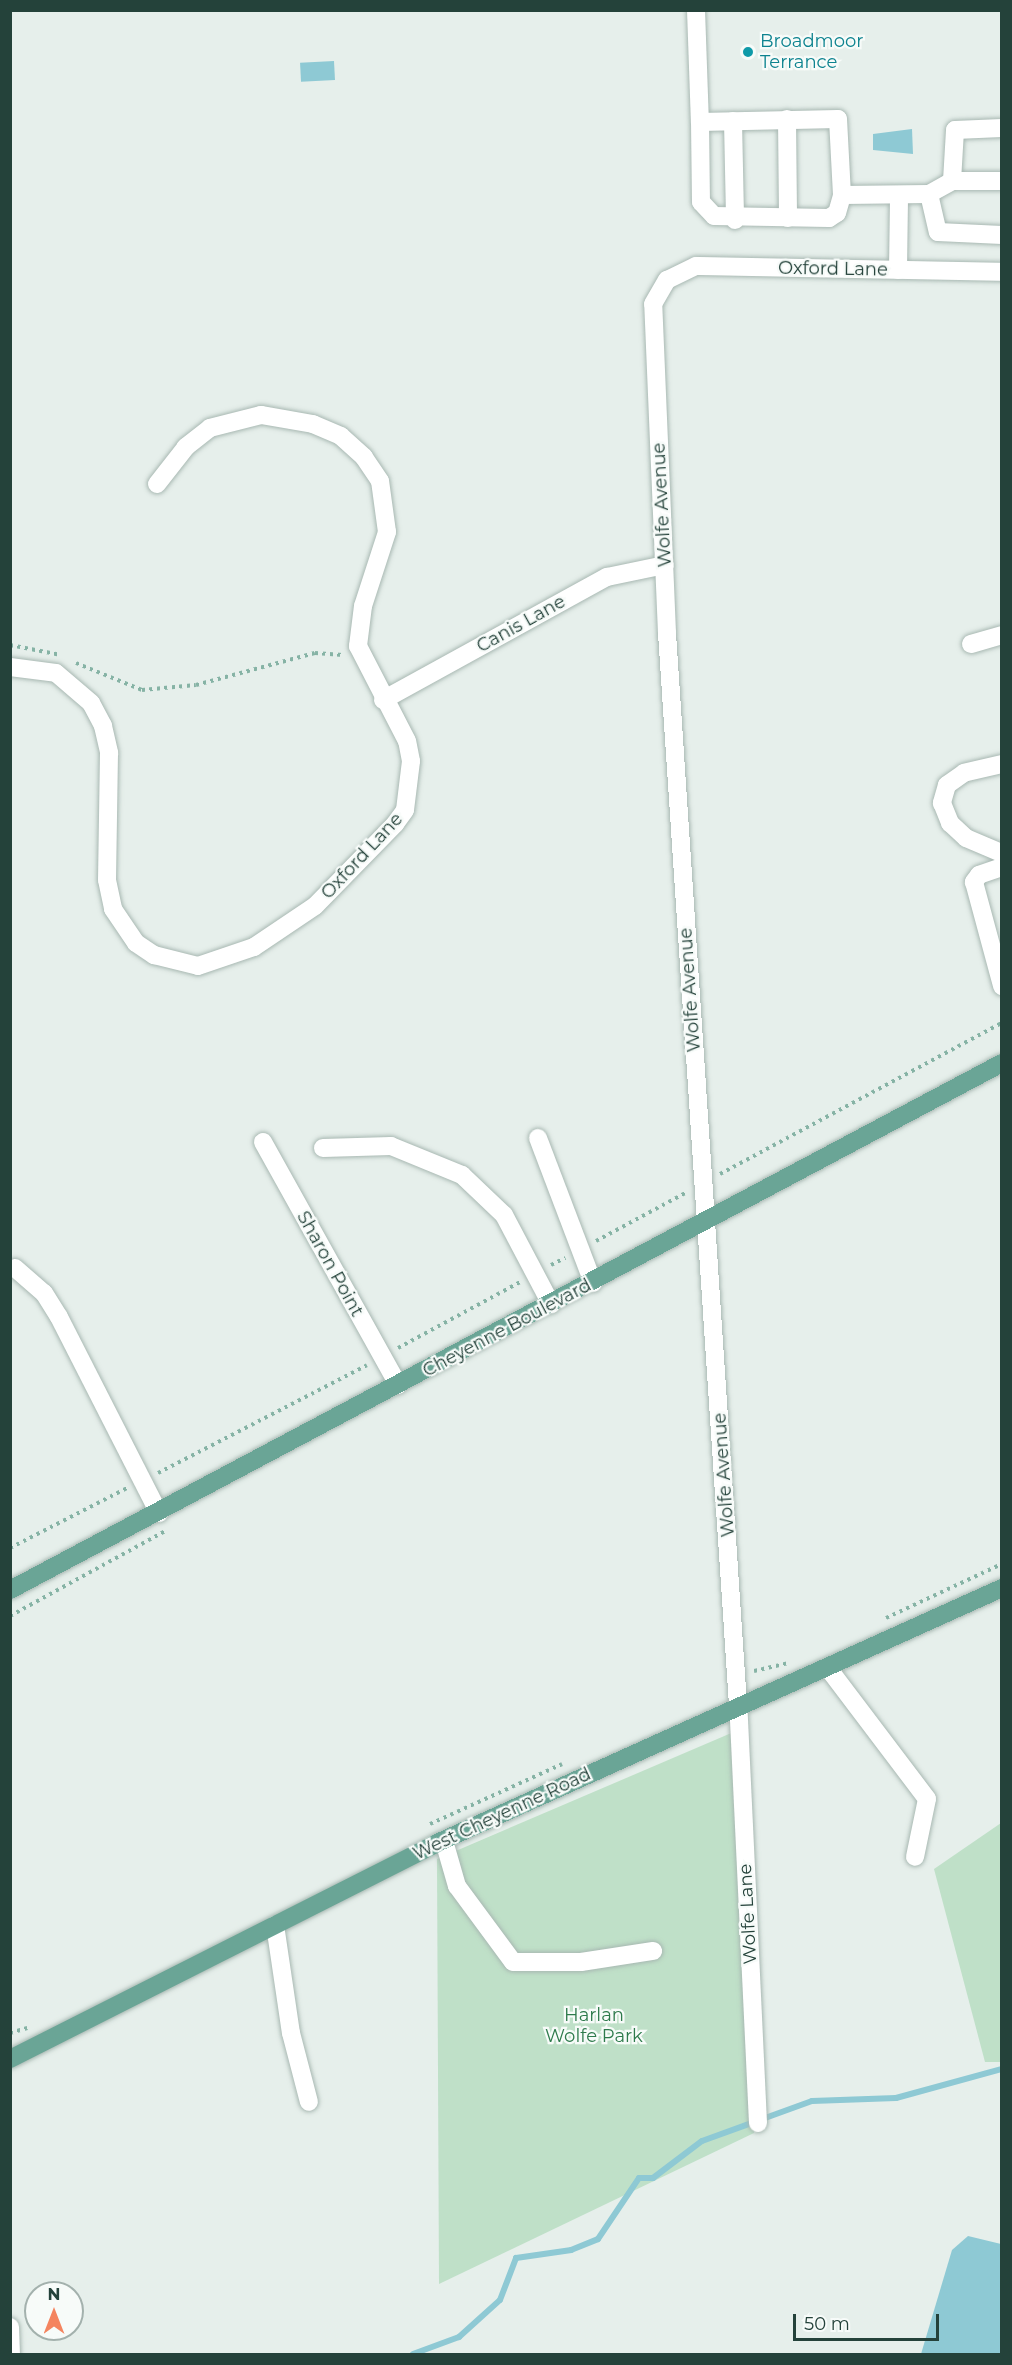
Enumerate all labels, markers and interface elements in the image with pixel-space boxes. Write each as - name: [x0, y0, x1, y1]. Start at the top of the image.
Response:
- place label: Broadmoor Terrance: [760, 31, 863, 74]
- marker: Broadmoor Terrance: [741, 45, 755, 59]
- street label: Oxford Lane: [778, 257, 888, 281]
- street label: Wolfe Avenue: [648, 442, 676, 568]
- street label: Canis Lane: [473, 591, 569, 657]
- street label: Oxford Lane: [317, 808, 407, 904]
- street label: Wolfe Avenue: [675, 927, 705, 1053]
- street label: Sharon Point: [292, 1207, 368, 1321]
- street label: Cheyenne Boulevard: [419, 1274, 595, 1382]
- street label: Wolfe Avenue: [709, 1412, 739, 1538]
- street label: West Cheyenne Road: [410, 1763, 594, 1865]
- street label: Wolfe Lane: [735, 1863, 761, 1965]
- park label: Harlan Wolfe Park: [545, 2005, 643, 2048]
- north arrow: [24, 2281, 84, 2341]
- text: N: [48, 2285, 60, 2304]
- scale bar: [796, 2302, 942, 2340]
- text: 50 m: [804, 2313, 850, 2335]

